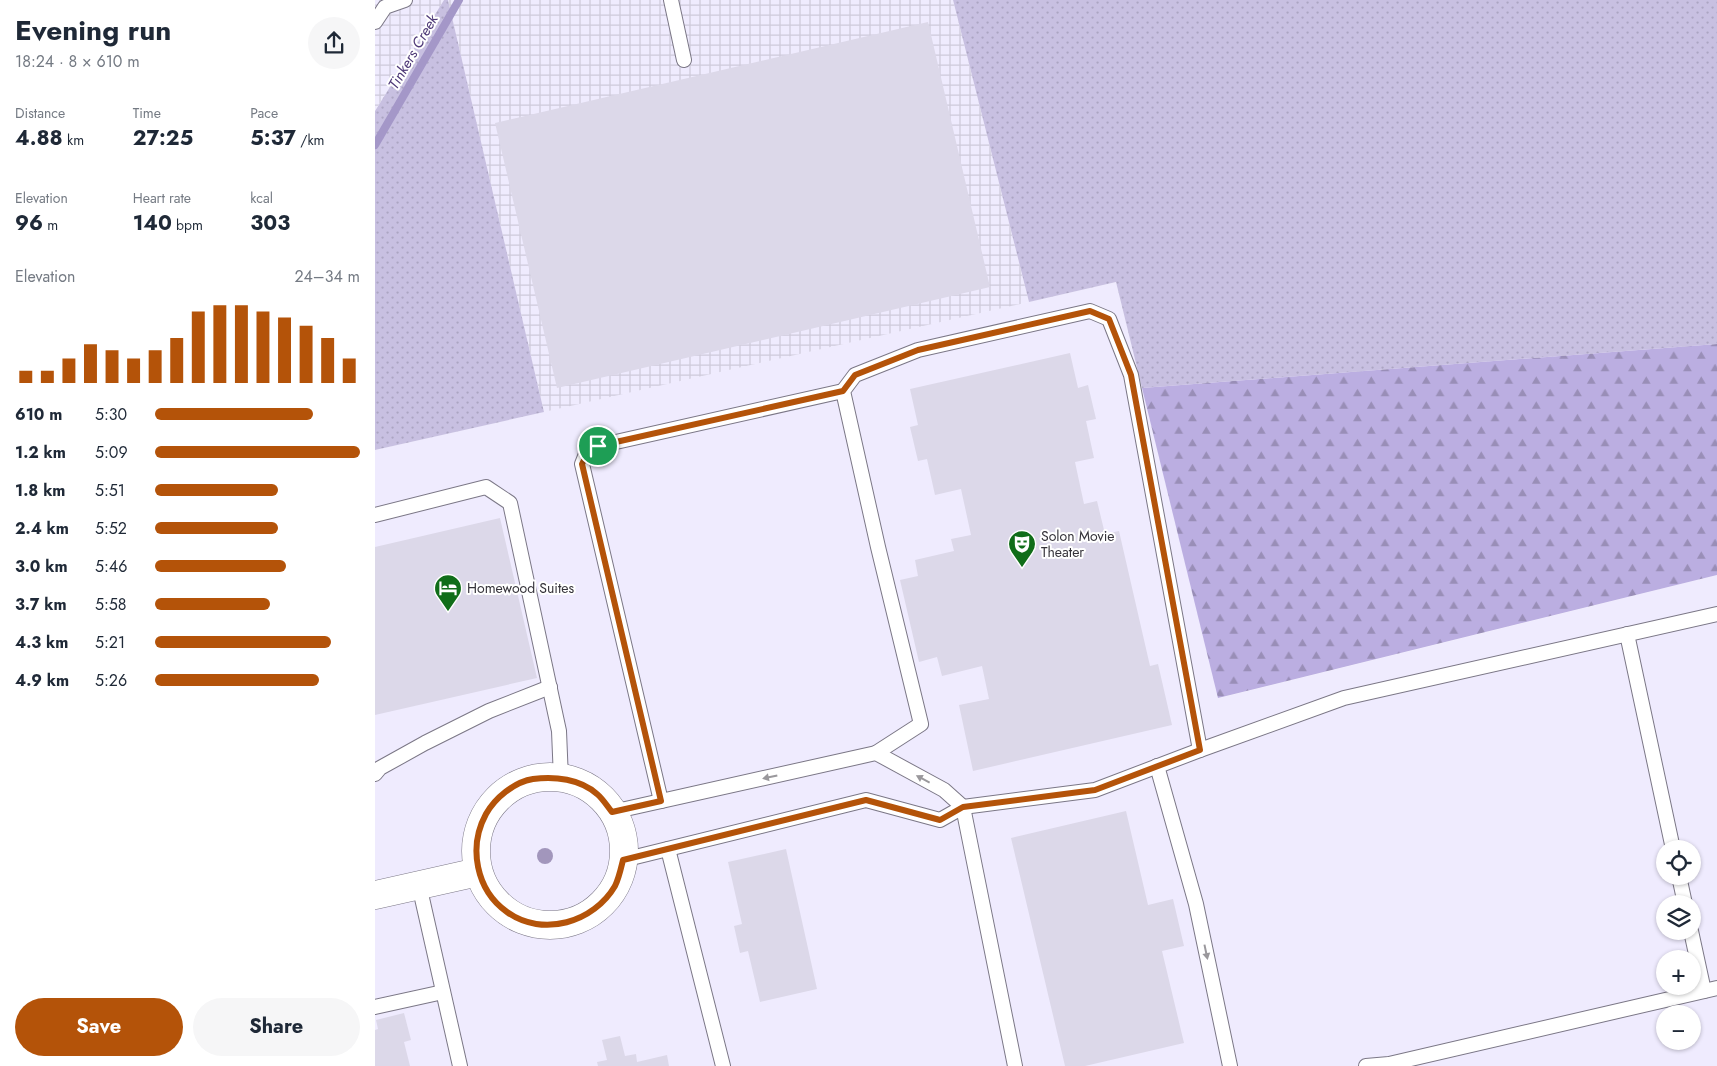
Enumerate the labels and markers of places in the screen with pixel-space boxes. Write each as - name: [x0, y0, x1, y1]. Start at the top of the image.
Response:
- pin: [577, 425, 619, 467]
- place label: Solon Movie Theater: [1041, 526, 1115, 562]
- theatre icon: Solon Movie Theater: [1007, 529, 1037, 568]
- hotel icon: Homewood Suites: [433, 573, 463, 612]
- place label: Homewood Suites: [467, 578, 575, 598]

